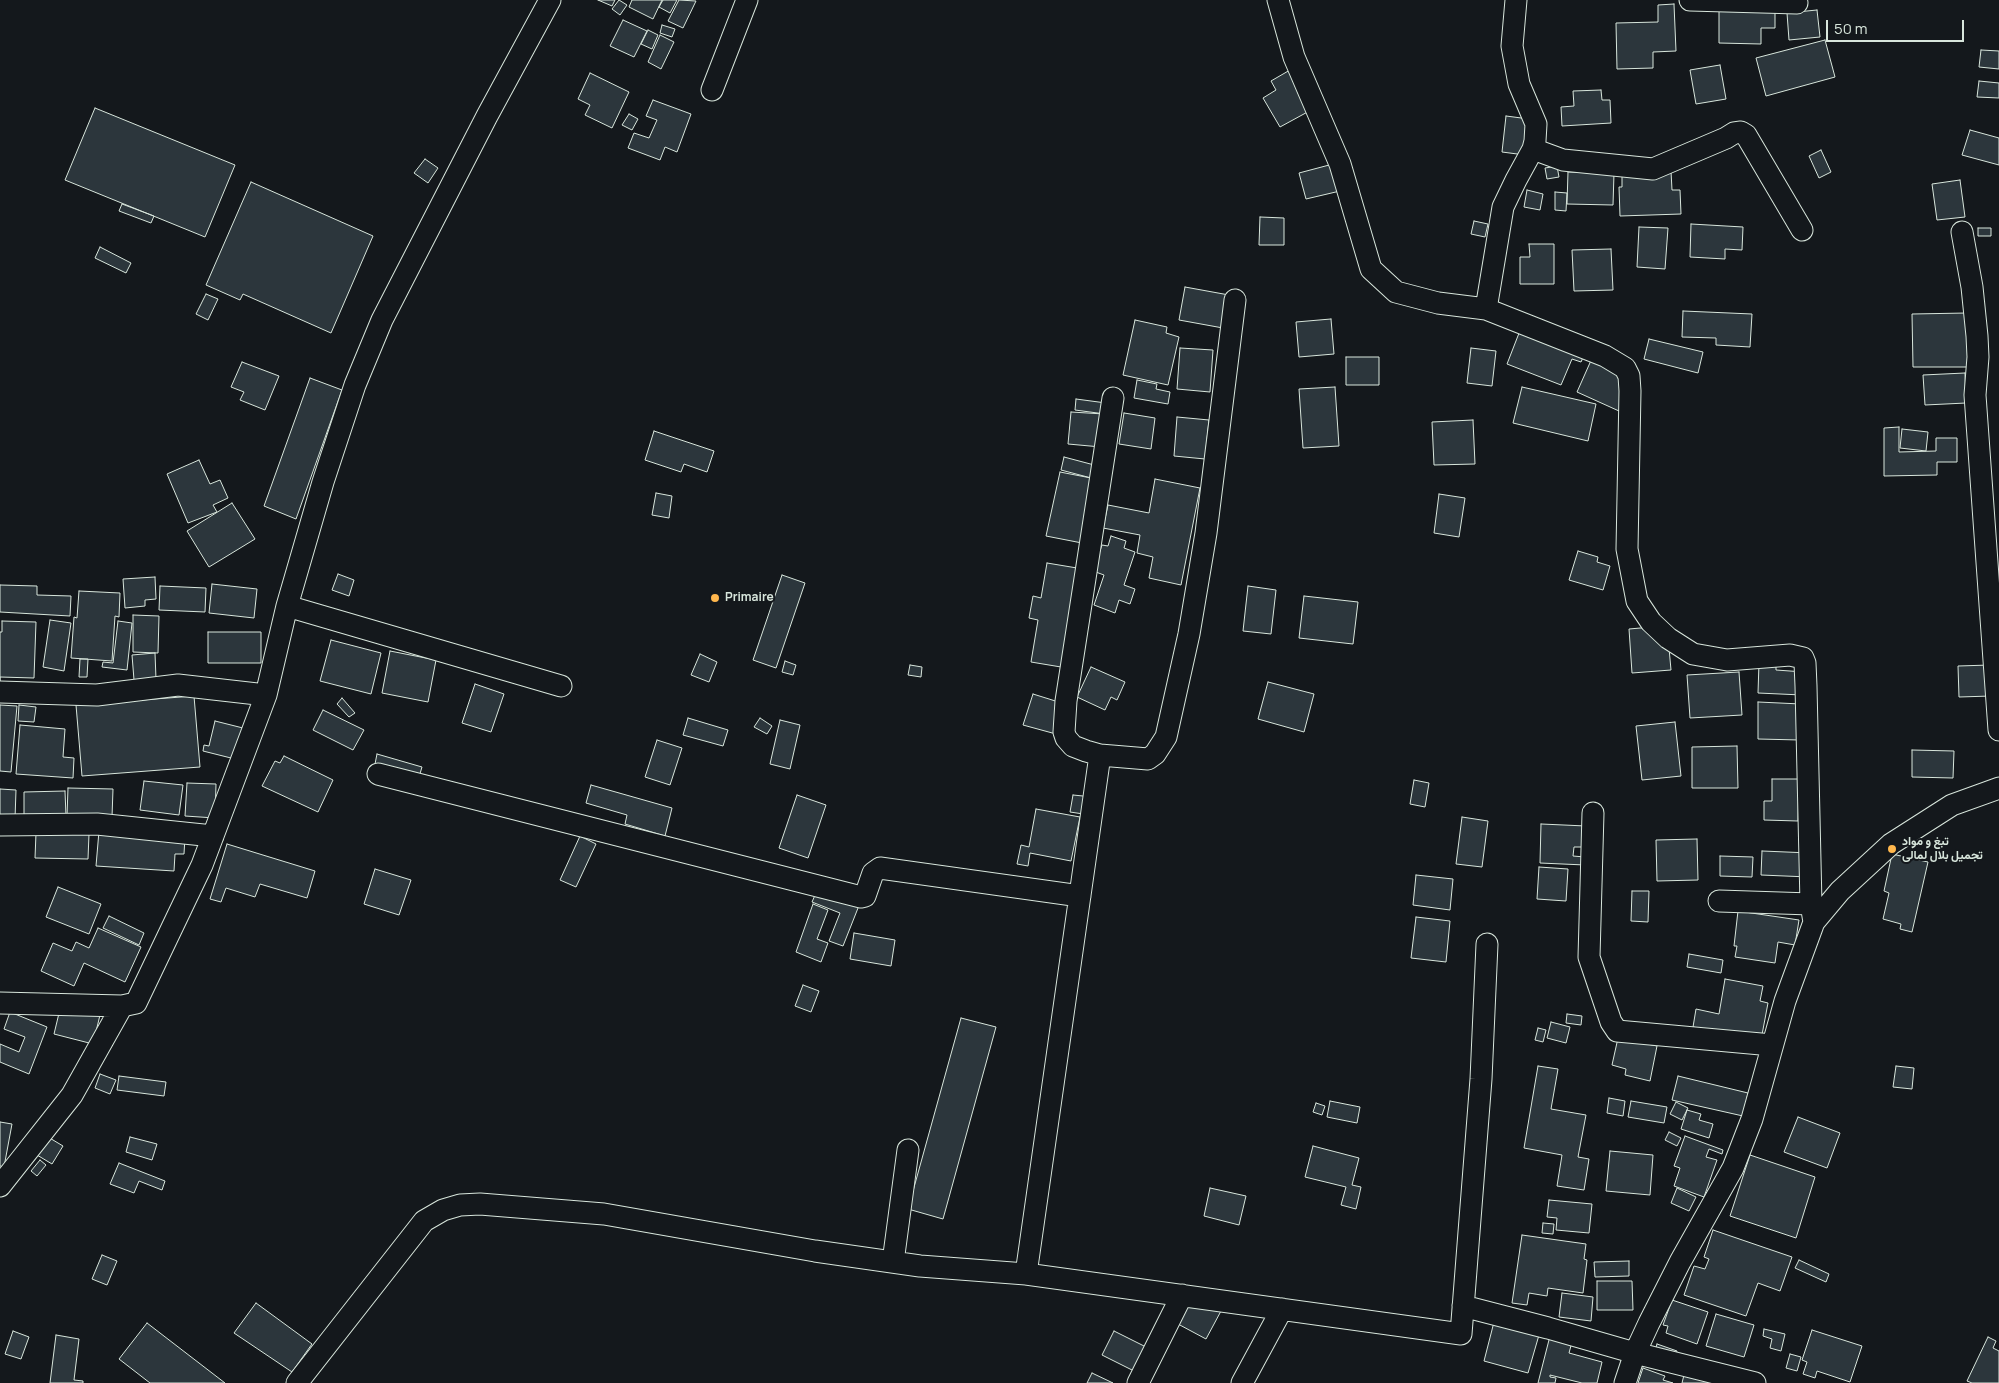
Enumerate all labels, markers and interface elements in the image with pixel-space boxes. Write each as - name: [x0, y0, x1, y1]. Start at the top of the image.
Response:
- scale bar: [1829, 10, 1966, 42]
- text: 50 m: [1834, 18, 1868, 39]
- place label: Primaire: [725, 591, 774, 605]
- marker: Primaire: [709, 592, 721, 604]
- place label: تبغ و مواد تجميل بلال لمالى: [1902, 835, 1983, 863]
- marker: تبغ و مواد تجميل بلال لمالى: [1886, 843, 1898, 855]

